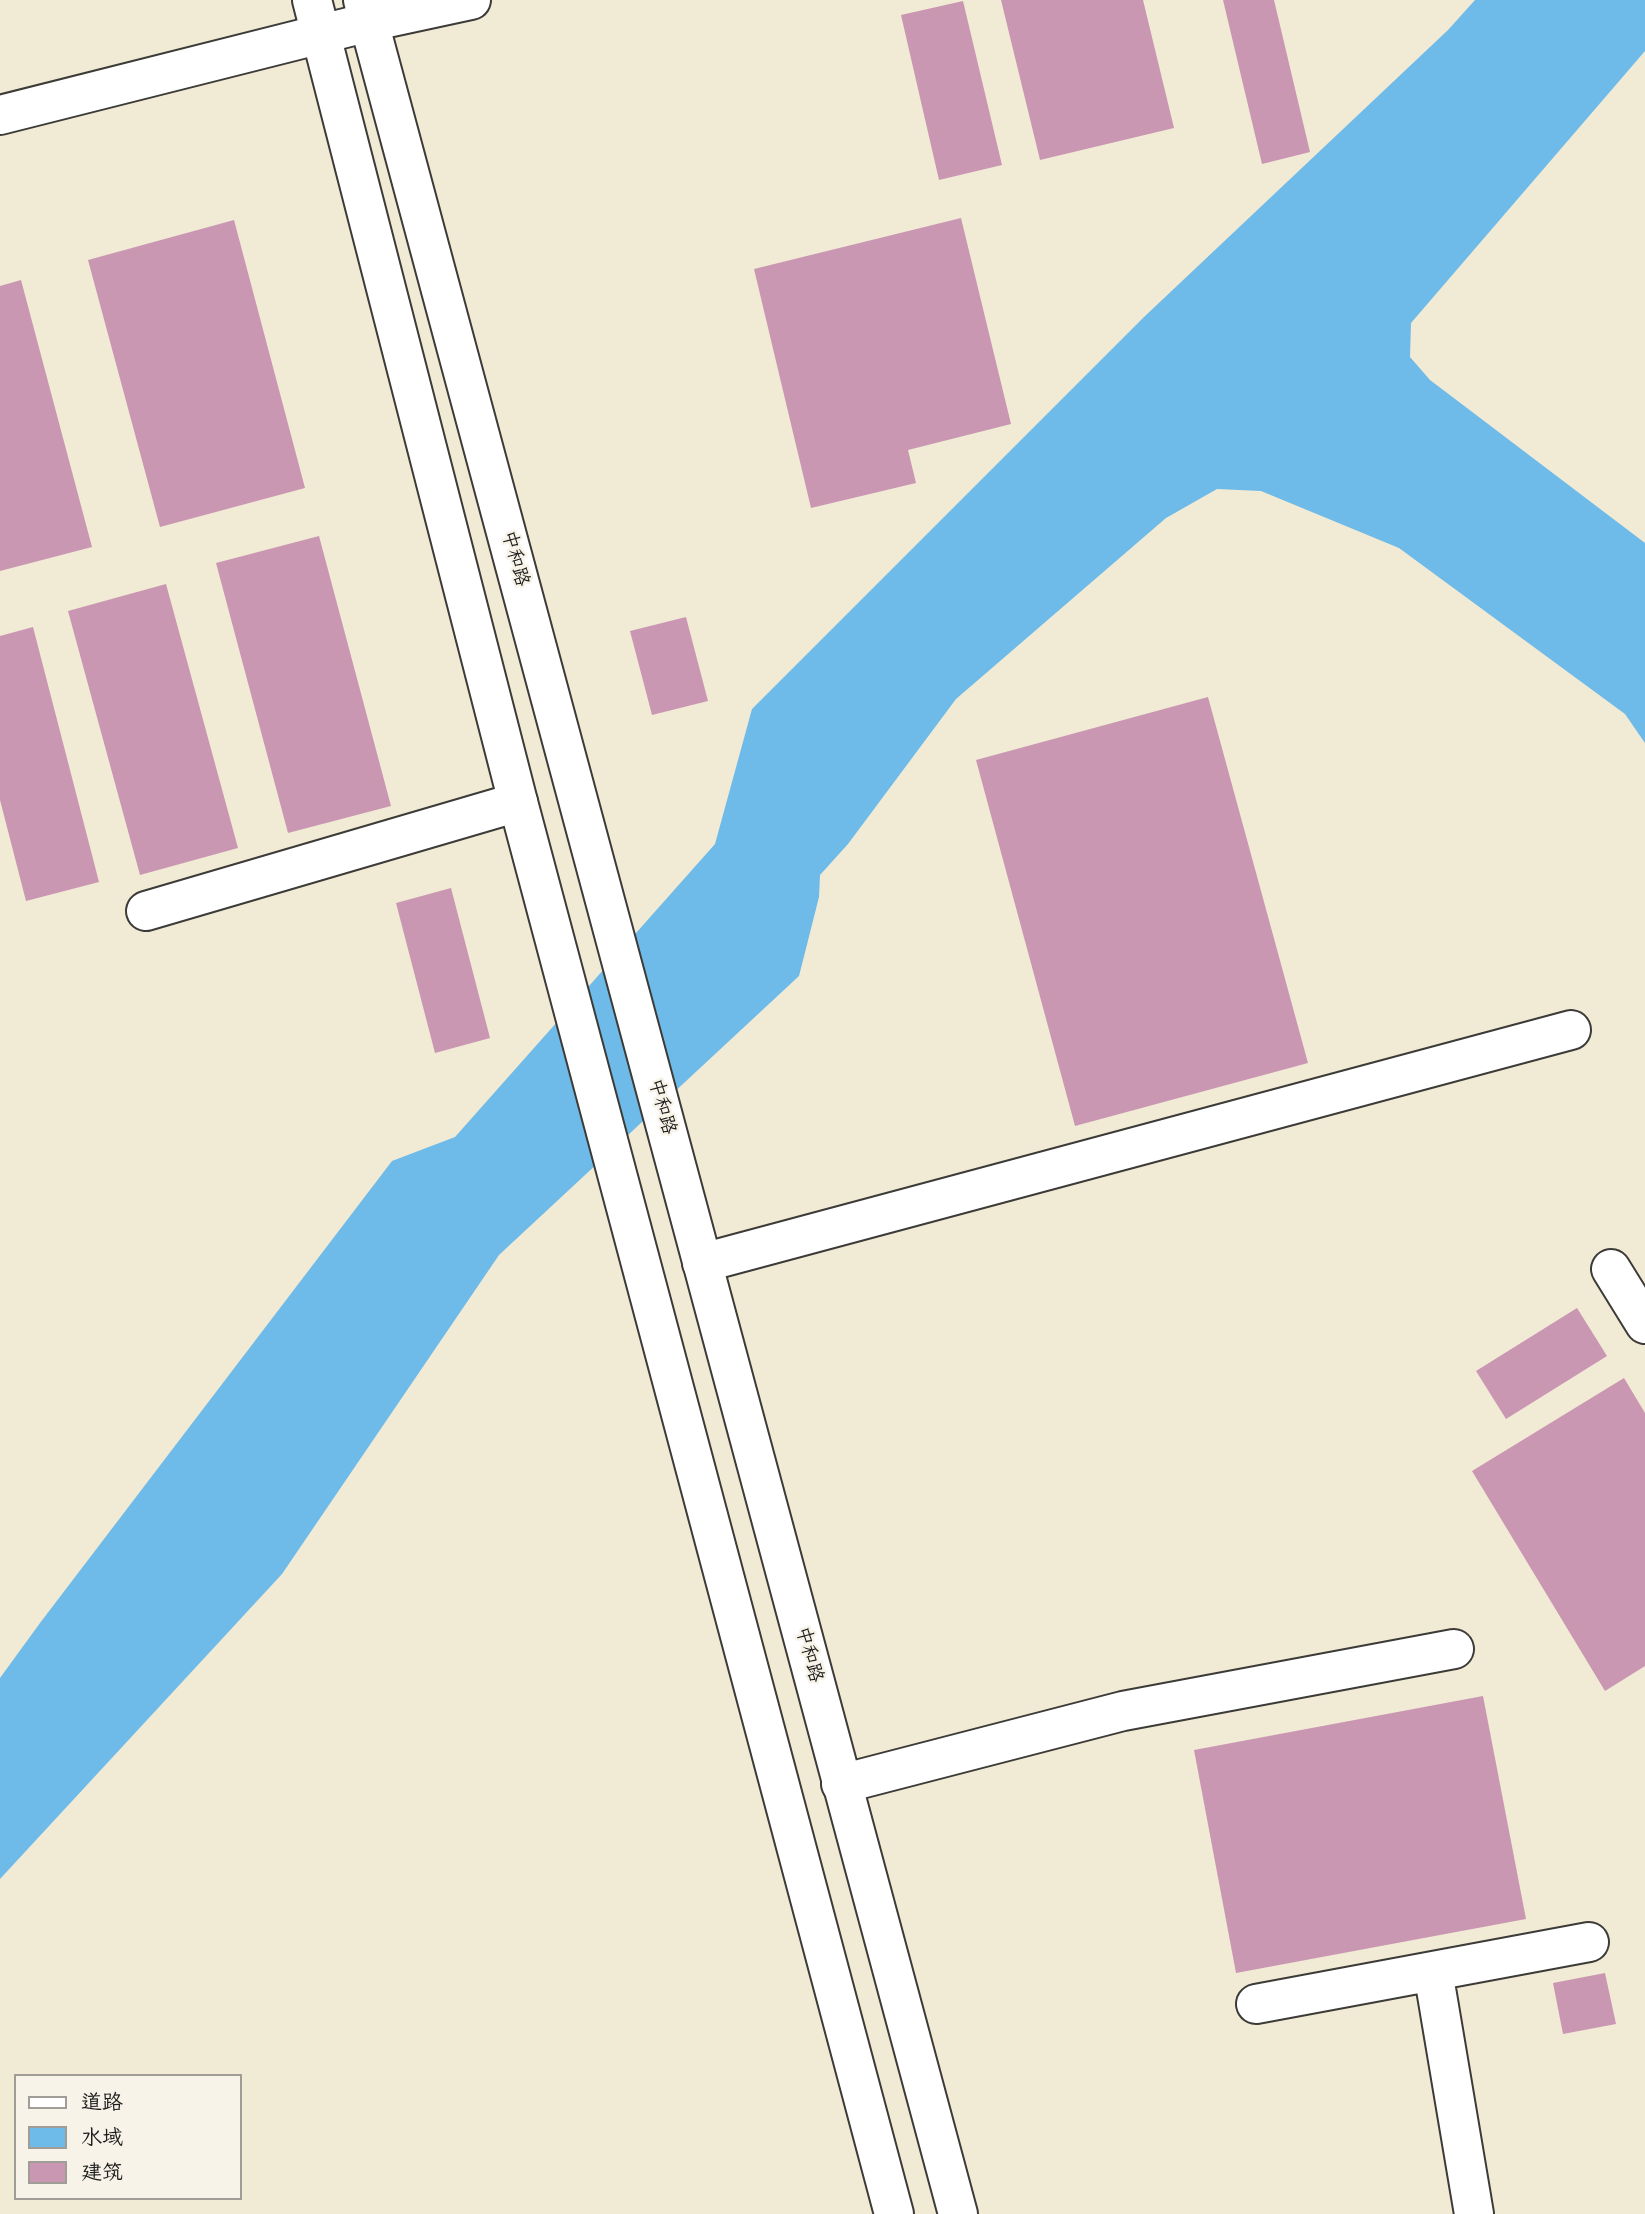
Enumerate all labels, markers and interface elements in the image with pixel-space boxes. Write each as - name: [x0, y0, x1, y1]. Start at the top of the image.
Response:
- street label: 中和路: [495, 529, 531, 589]
- street label: 中和路: [642, 1077, 678, 1137]
- street label: 中和路: [789, 1625, 825, 1685]
- legend: [14, 2074, 242, 2200]
- text: 道路: [81, 2093, 123, 2118]
- text: 水域: [81, 2128, 123, 2153]
- text: 建筑: [81, 2163, 123, 2188]

